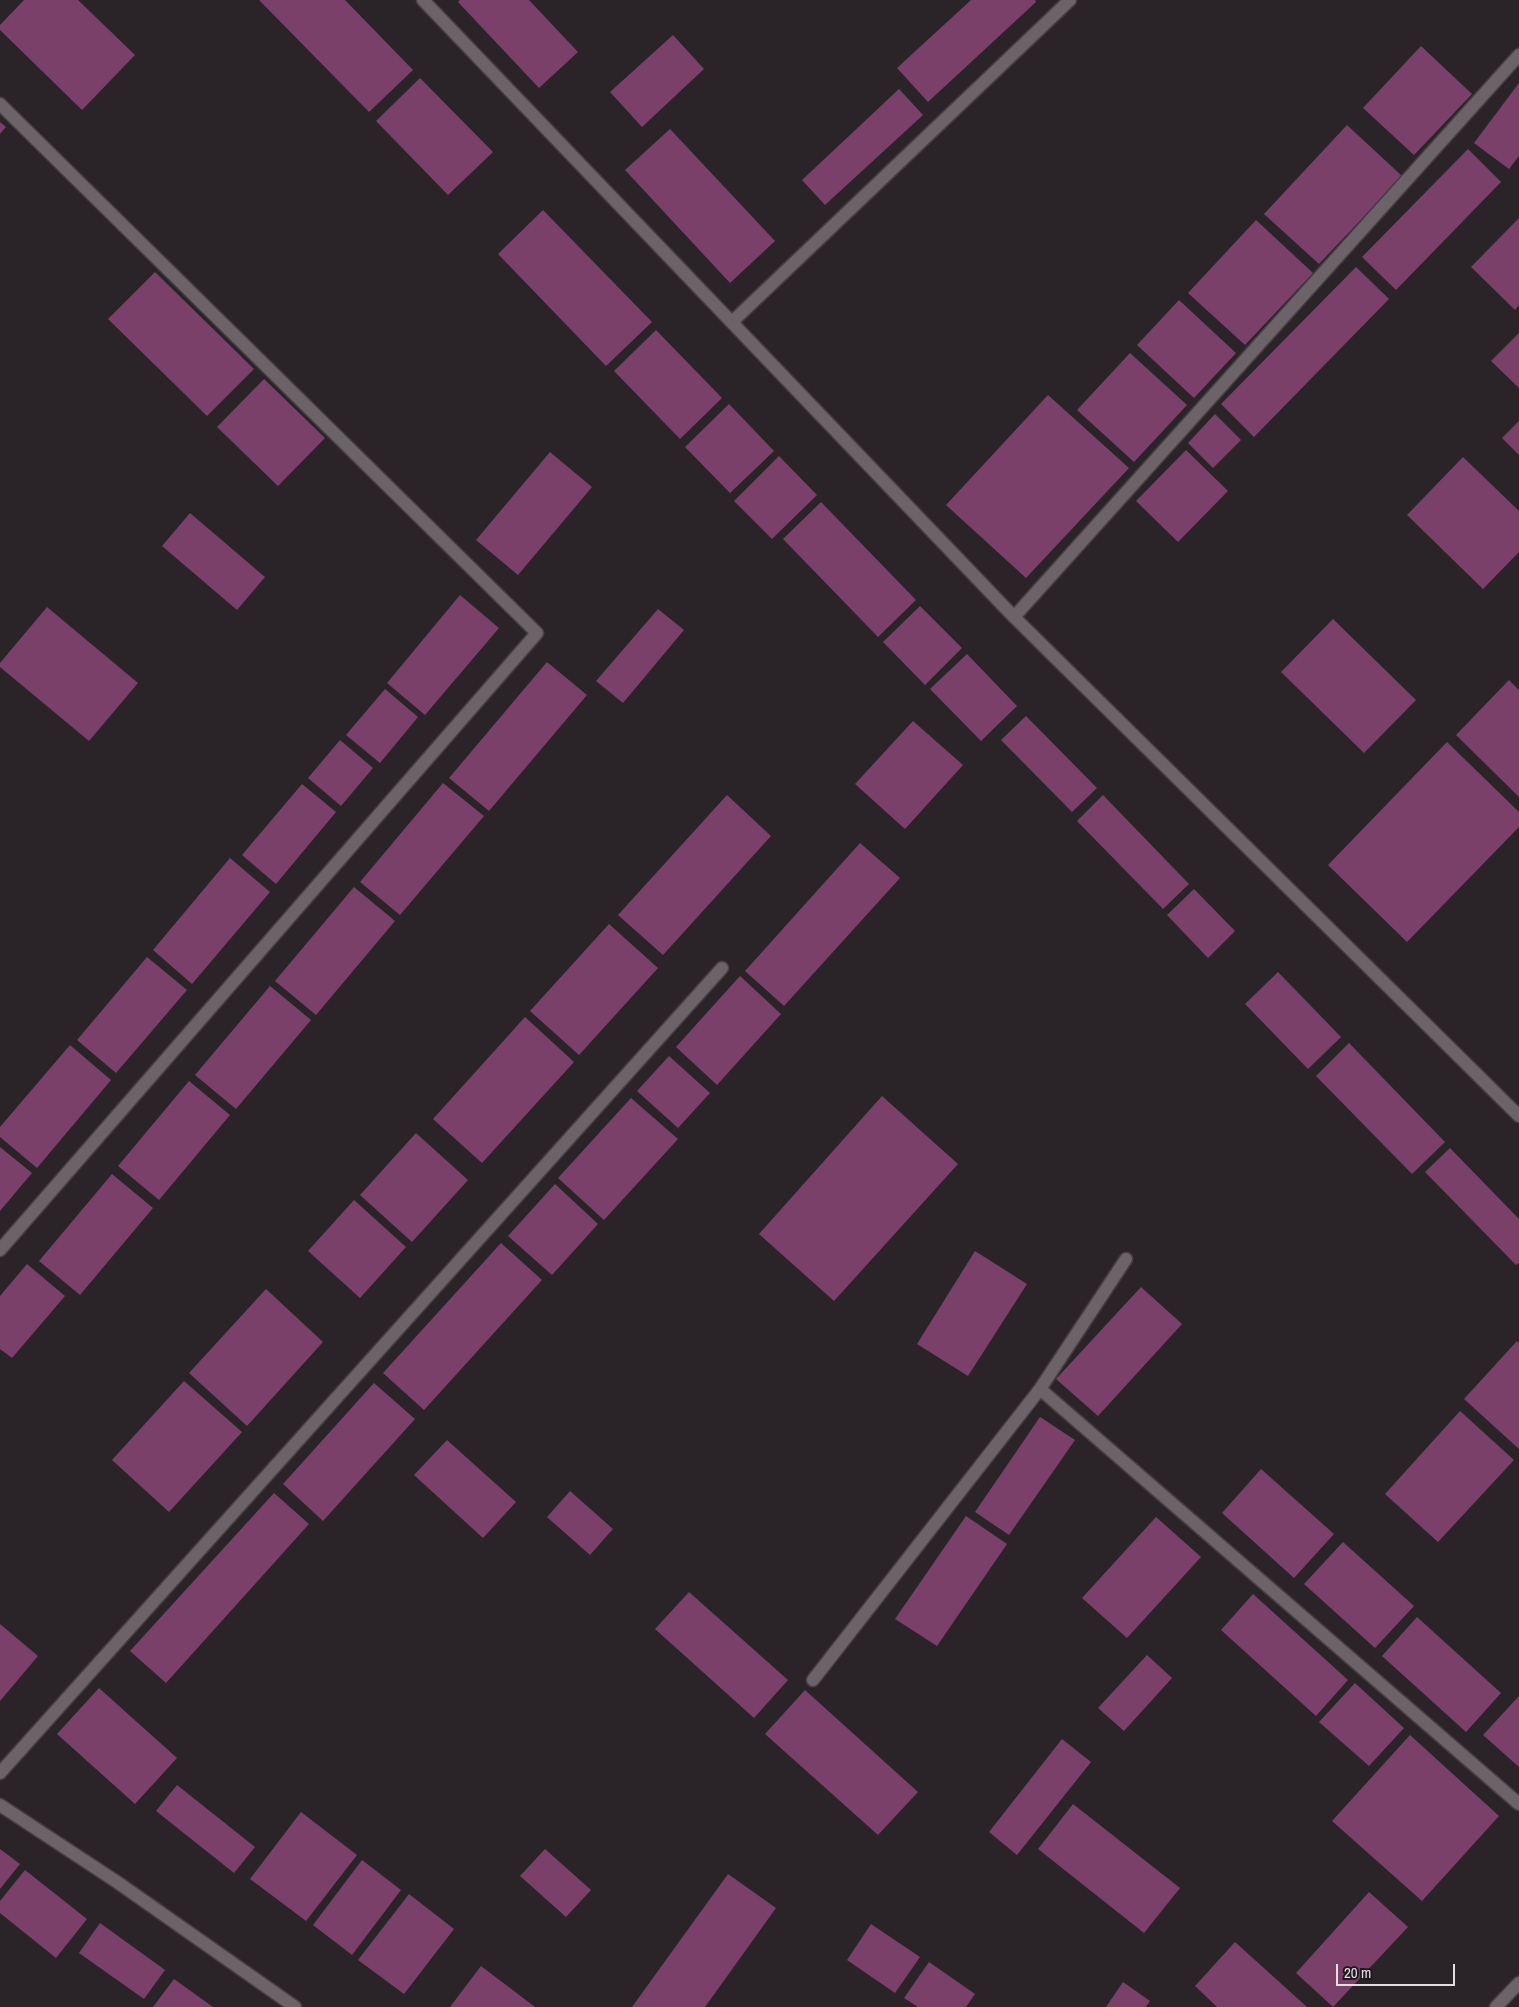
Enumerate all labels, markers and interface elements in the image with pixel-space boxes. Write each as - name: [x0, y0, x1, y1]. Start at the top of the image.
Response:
- scale bar: [1339, 1954, 1458, 1986]
- text: 20 m: [1344, 1962, 1371, 1983]

